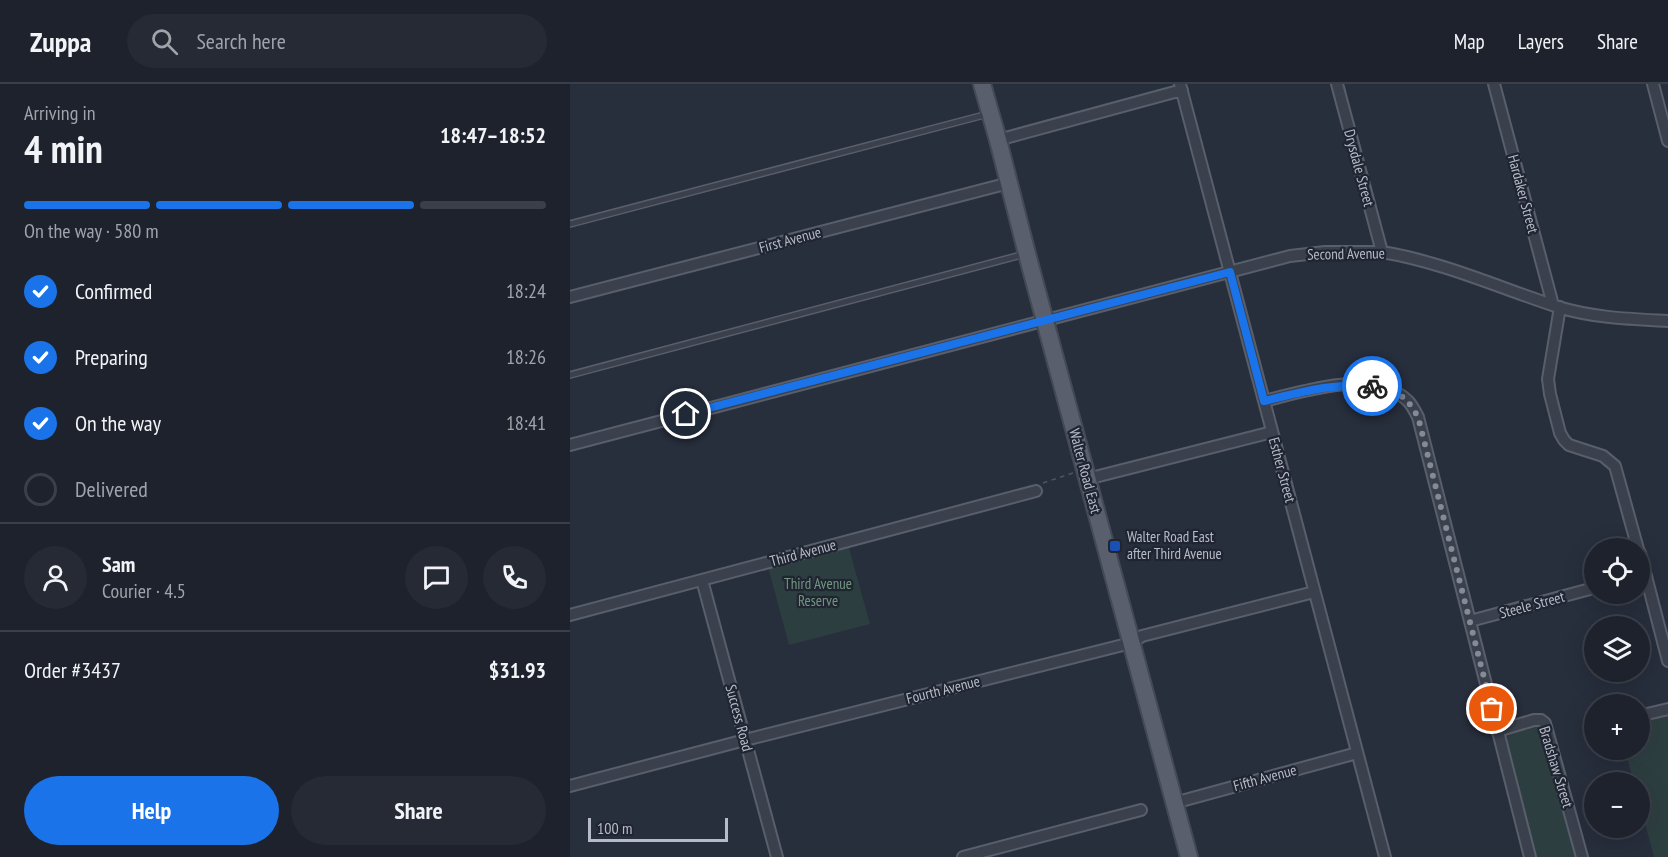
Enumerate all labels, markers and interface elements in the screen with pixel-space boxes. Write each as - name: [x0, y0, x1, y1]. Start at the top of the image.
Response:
- search box: [127, 14, 547, 68]
- text: Zuppa: [30, 23, 91, 60]
- icon: search: [148, 25, 181, 58]
- text: Search here: [196, 27, 286, 55]
- text: Map: [1454, 28, 1485, 55]
- text: Layers: [1518, 28, 1564, 55]
- text: Share: [1597, 28, 1638, 55]
- text: Arriving in: [24, 100, 96, 126]
- text: 18:47–18:52: [440, 121, 546, 149]
- text: 4 min: [24, 123, 103, 174]
- street label: Drysdale Street: [1340, 127, 1379, 209]
- street label: Hardaker Street: [1504, 152, 1543, 235]
- text: On the way · 580 m: [24, 218, 159, 244]
- street label: First Avenue: [757, 222, 823, 257]
- street label: Second Avenue: [1307, 243, 1385, 264]
- icon: check: [24, 275, 57, 308]
- text: Confirmed: [75, 277, 152, 305]
- text: 18:24: [506, 278, 546, 304]
- icon: check: [24, 341, 57, 374]
- text: Preparing: [75, 343, 148, 371]
- text: 18:26: [506, 344, 546, 370]
- courier: [1342, 356, 1402, 416]
- icon: bike: [1356, 370, 1389, 403]
- pin: [660, 388, 711, 439]
- icon: home: [669, 397, 702, 430]
- icon: check: [24, 407, 57, 440]
- text: On the way: [75, 409, 161, 437]
- text: 18:41: [506, 410, 546, 436]
- street label: Walter Road East: [1065, 426, 1106, 515]
- street label: Esther Street: [1265, 435, 1300, 505]
- text: Delivered: [75, 475, 148, 503]
- place label: Walter Road East after Third Avenue: [1127, 527, 1222, 563]
- street label: Third Avenue: [768, 535, 838, 570]
- map controls: [1584, 538, 1650, 838]
- button: locate: [1584, 538, 1650, 604]
- marker: Walter Road East after Third Avenue: [1108, 539, 1122, 553]
- button: person: [24, 546, 87, 609]
- button: chat: [405, 546, 468, 609]
- button: phone: [483, 546, 546, 609]
- text: Sam: [102, 550, 135, 578]
- park label: Third Avenue Reserve: [784, 574, 852, 610]
- text: Courier · 4.5: [102, 578, 186, 604]
- street label: Steele Street: [1497, 587, 1567, 622]
- button: layers: [1584, 616, 1650, 682]
- text: Order #3437: [24, 656, 121, 684]
- text: $31.93: [489, 656, 546, 684]
- street label: Fourth Avenue: [904, 671, 982, 708]
- street label: Success Road: [721, 682, 757, 753]
- pin: [1466, 683, 1517, 734]
- icon: bag: [1475, 692, 1508, 725]
- button: +: [1584, 694, 1650, 760]
- street label: Bradshaw Street: [1535, 724, 1578, 810]
- street label: Fifth Avenue: [1231, 760, 1299, 795]
- button: −: [1584, 772, 1650, 838]
- button: Help: [24, 776, 279, 845]
- button: Share: [291, 776, 546, 845]
- scale bar: [588, 815, 728, 842]
- text: 100 m: [597, 818, 632, 838]

